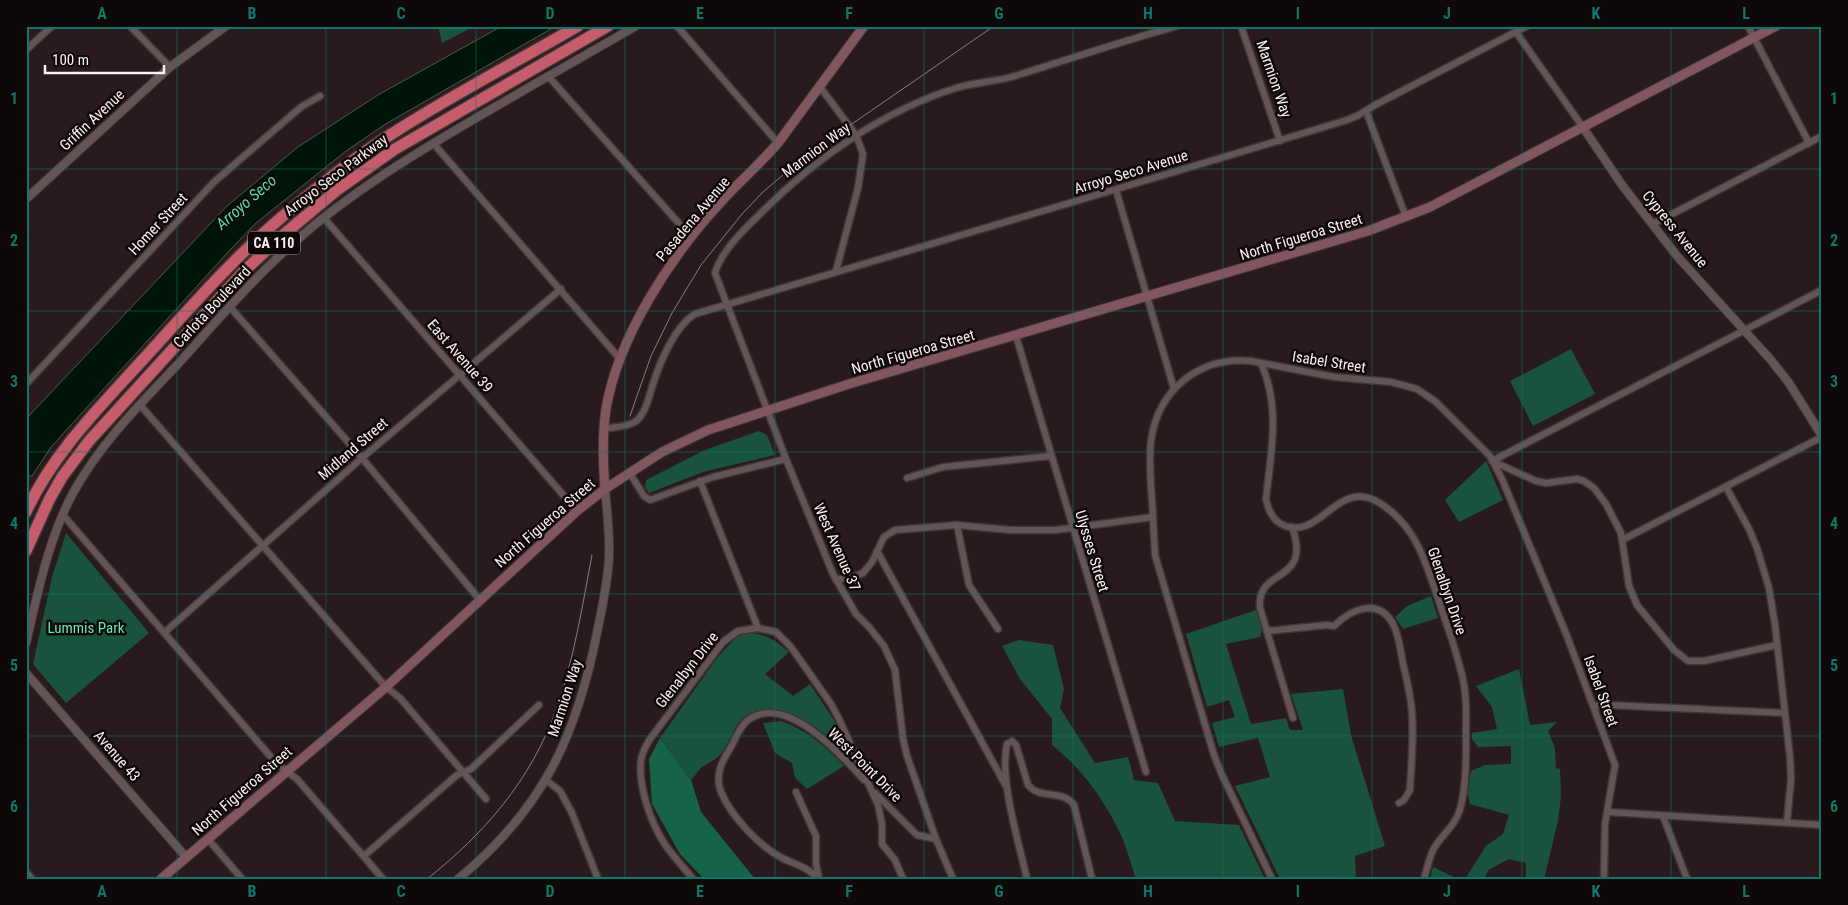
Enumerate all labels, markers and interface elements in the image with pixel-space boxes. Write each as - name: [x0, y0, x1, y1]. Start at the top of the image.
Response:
- text: A: [97, 4, 107, 23]
- text: B: [248, 4, 257, 23]
- text: C: [396, 4, 406, 23]
- text: D: [545, 4, 555, 23]
- text: E: [696, 4, 704, 23]
- text: F: [845, 4, 853, 23]
- text: G: [994, 4, 1004, 23]
- text: H: [1143, 4, 1153, 23]
- text: I: [1296, 4, 1300, 23]
- text: J: [1443, 4, 1451, 23]
- text: K: [1592, 4, 1601, 23]
- text: L: [1742, 4, 1750, 23]
- street label: Marmion Way: [1252, 38, 1296, 120]
- scale bar: [45, 42, 164, 74]
- text: 100 m: [52, 51, 89, 69]
- street label: Griffin Avenue: [56, 85, 128, 155]
- text: 1: [10, 89, 18, 108]
- text: 1: [1830, 89, 1838, 108]
- street label: Marmion Way: [778, 119, 854, 181]
- street label: Arroyo Seco Parkway: [281, 130, 391, 220]
- street label: Arroyo Seco Avenue: [1072, 146, 1190, 198]
- water label: Arroyo Seco: [211, 170, 280, 234]
- street label: Pasadena Avenue: [652, 173, 734, 265]
- street label: Cypress Avenue: [1638, 187, 1712, 271]
- street label: Homer Street: [125, 189, 191, 259]
- street label: North Figueroa Street: [1238, 210, 1364, 264]
- text: 2: [10, 231, 18, 250]
- text: 2: [1830, 231, 1838, 250]
- road number: CA 110: [248, 232, 300, 254]
- street label: Carlota Boulevard: [170, 262, 254, 352]
- street label: East Avenue 39: [423, 316, 497, 396]
- street label: North Figueroa Street: [850, 326, 976, 378]
- street label: Isabel Street: [1291, 347, 1367, 377]
- text: 3: [10, 372, 18, 391]
- text: 3: [1830, 372, 1838, 391]
- street label: Midland Street: [315, 414, 391, 484]
- street label: North Figueroa Street: [491, 475, 599, 571]
- street label: West Avenue 37: [810, 500, 864, 594]
- street label: Ulysses Street: [1071, 508, 1113, 594]
- text: 4: [10, 514, 18, 533]
- text: 4: [1830, 514, 1838, 533]
- street label: Glenalbyn Drive: [1424, 545, 1470, 637]
- park label: Lummis Park: [47, 619, 125, 637]
- street label: Glenalbyn Drive: [652, 628, 722, 712]
- street label: Isabel Street: [1580, 653, 1622, 729]
- text: 5: [10, 656, 18, 675]
- text: 5: [1830, 656, 1838, 675]
- street label: Marmion Way: [544, 657, 586, 739]
- street label: West Point Drive: [824, 724, 906, 806]
- street label: Avenue 43: [90, 727, 144, 785]
- street label: North Figueroa Street: [188, 743, 296, 839]
- text: 6: [10, 797, 18, 816]
- text: 6: [1830, 797, 1838, 816]
- text: A: [97, 882, 107, 901]
- text: B: [248, 882, 257, 901]
- text: C: [396, 882, 406, 901]
- text: D: [545, 882, 555, 901]
- text: E: [696, 882, 704, 901]
- text: F: [845, 882, 853, 901]
- text: G: [994, 882, 1004, 901]
- text: H: [1143, 882, 1153, 901]
- text: I: [1296, 882, 1300, 901]
- text: J: [1443, 882, 1451, 901]
- text: K: [1592, 882, 1601, 901]
- text: L: [1742, 882, 1750, 901]

